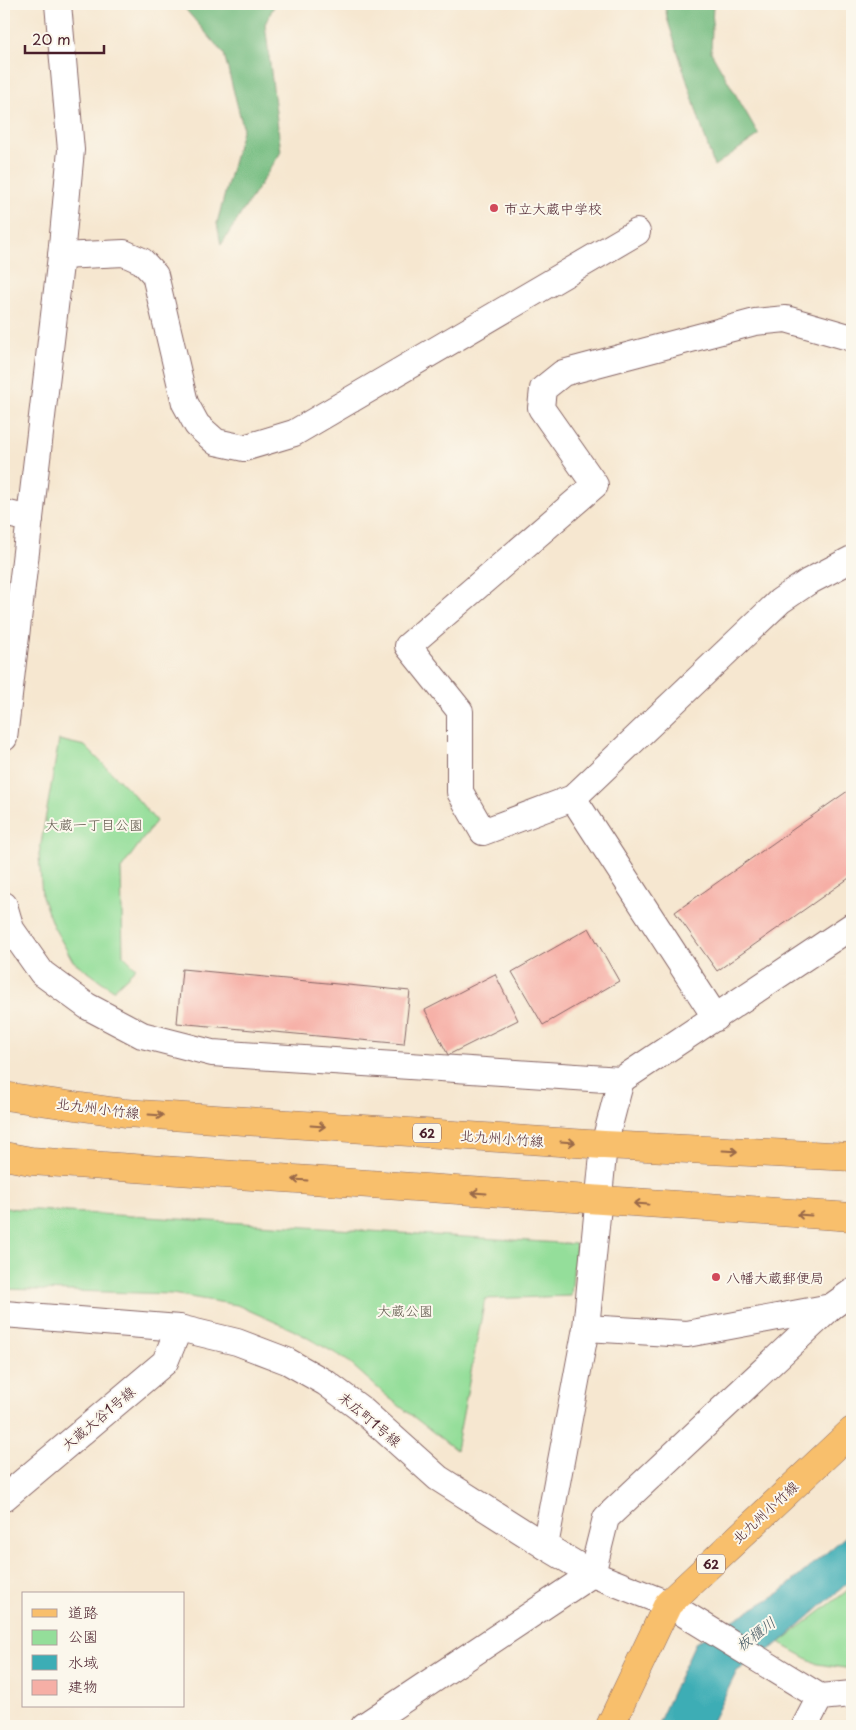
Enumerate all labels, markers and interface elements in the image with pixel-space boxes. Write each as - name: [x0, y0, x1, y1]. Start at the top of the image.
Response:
- scale bar: [25, 22, 104, 54]
- text: 20 m: [32, 27, 71, 50]
- place label: 市立大蔵中学校: [504, 198, 602, 219]
- marker: 市立大蔵中学校: [488, 202, 500, 214]
- park label: 大蔵一丁目公園: [45, 814, 143, 835]
- street label: 北九州小竹線: [55, 1092, 141, 1124]
- one-way arrow: [148, 1110, 164, 1119]
- one-way arrow: [310, 1121, 326, 1130]
- road number: 62: [413, 1124, 441, 1142]
- street label: 北九州小竹線: [459, 1125, 545, 1151]
- one-way arrow: [560, 1138, 576, 1147]
- one-way arrow: [722, 1147, 738, 1156]
- one-way arrow: [292, 1175, 308, 1184]
- one-way arrow: [472, 1188, 488, 1197]
- one-way arrow: [634, 1199, 650, 1209]
- one-way arrow: [796, 1210, 812, 1219]
- place label: 八幡大蔵郵便局: [726, 1267, 824, 1288]
- marker: 八幡大蔵郵便局: [710, 1271, 722, 1283]
- park label: 大蔵公園: [377, 1300, 433, 1321]
- street label: 大蔵大谷1号線: [57, 1381, 139, 1455]
- street label: 末広町1号線: [334, 1386, 406, 1452]
- street label: 北九州小竹線: [727, 1476, 803, 1548]
- road number: 62: [697, 1555, 725, 1574]
- legend: [22, 1592, 185, 1708]
- text: 道路: [68, 1600, 98, 1623]
- water label: 板櫃川: [730, 1610, 780, 1656]
- text: 公園: [68, 1624, 98, 1647]
- text: 水域: [68, 1650, 98, 1673]
- text: 建物: [68, 1674, 98, 1697]

